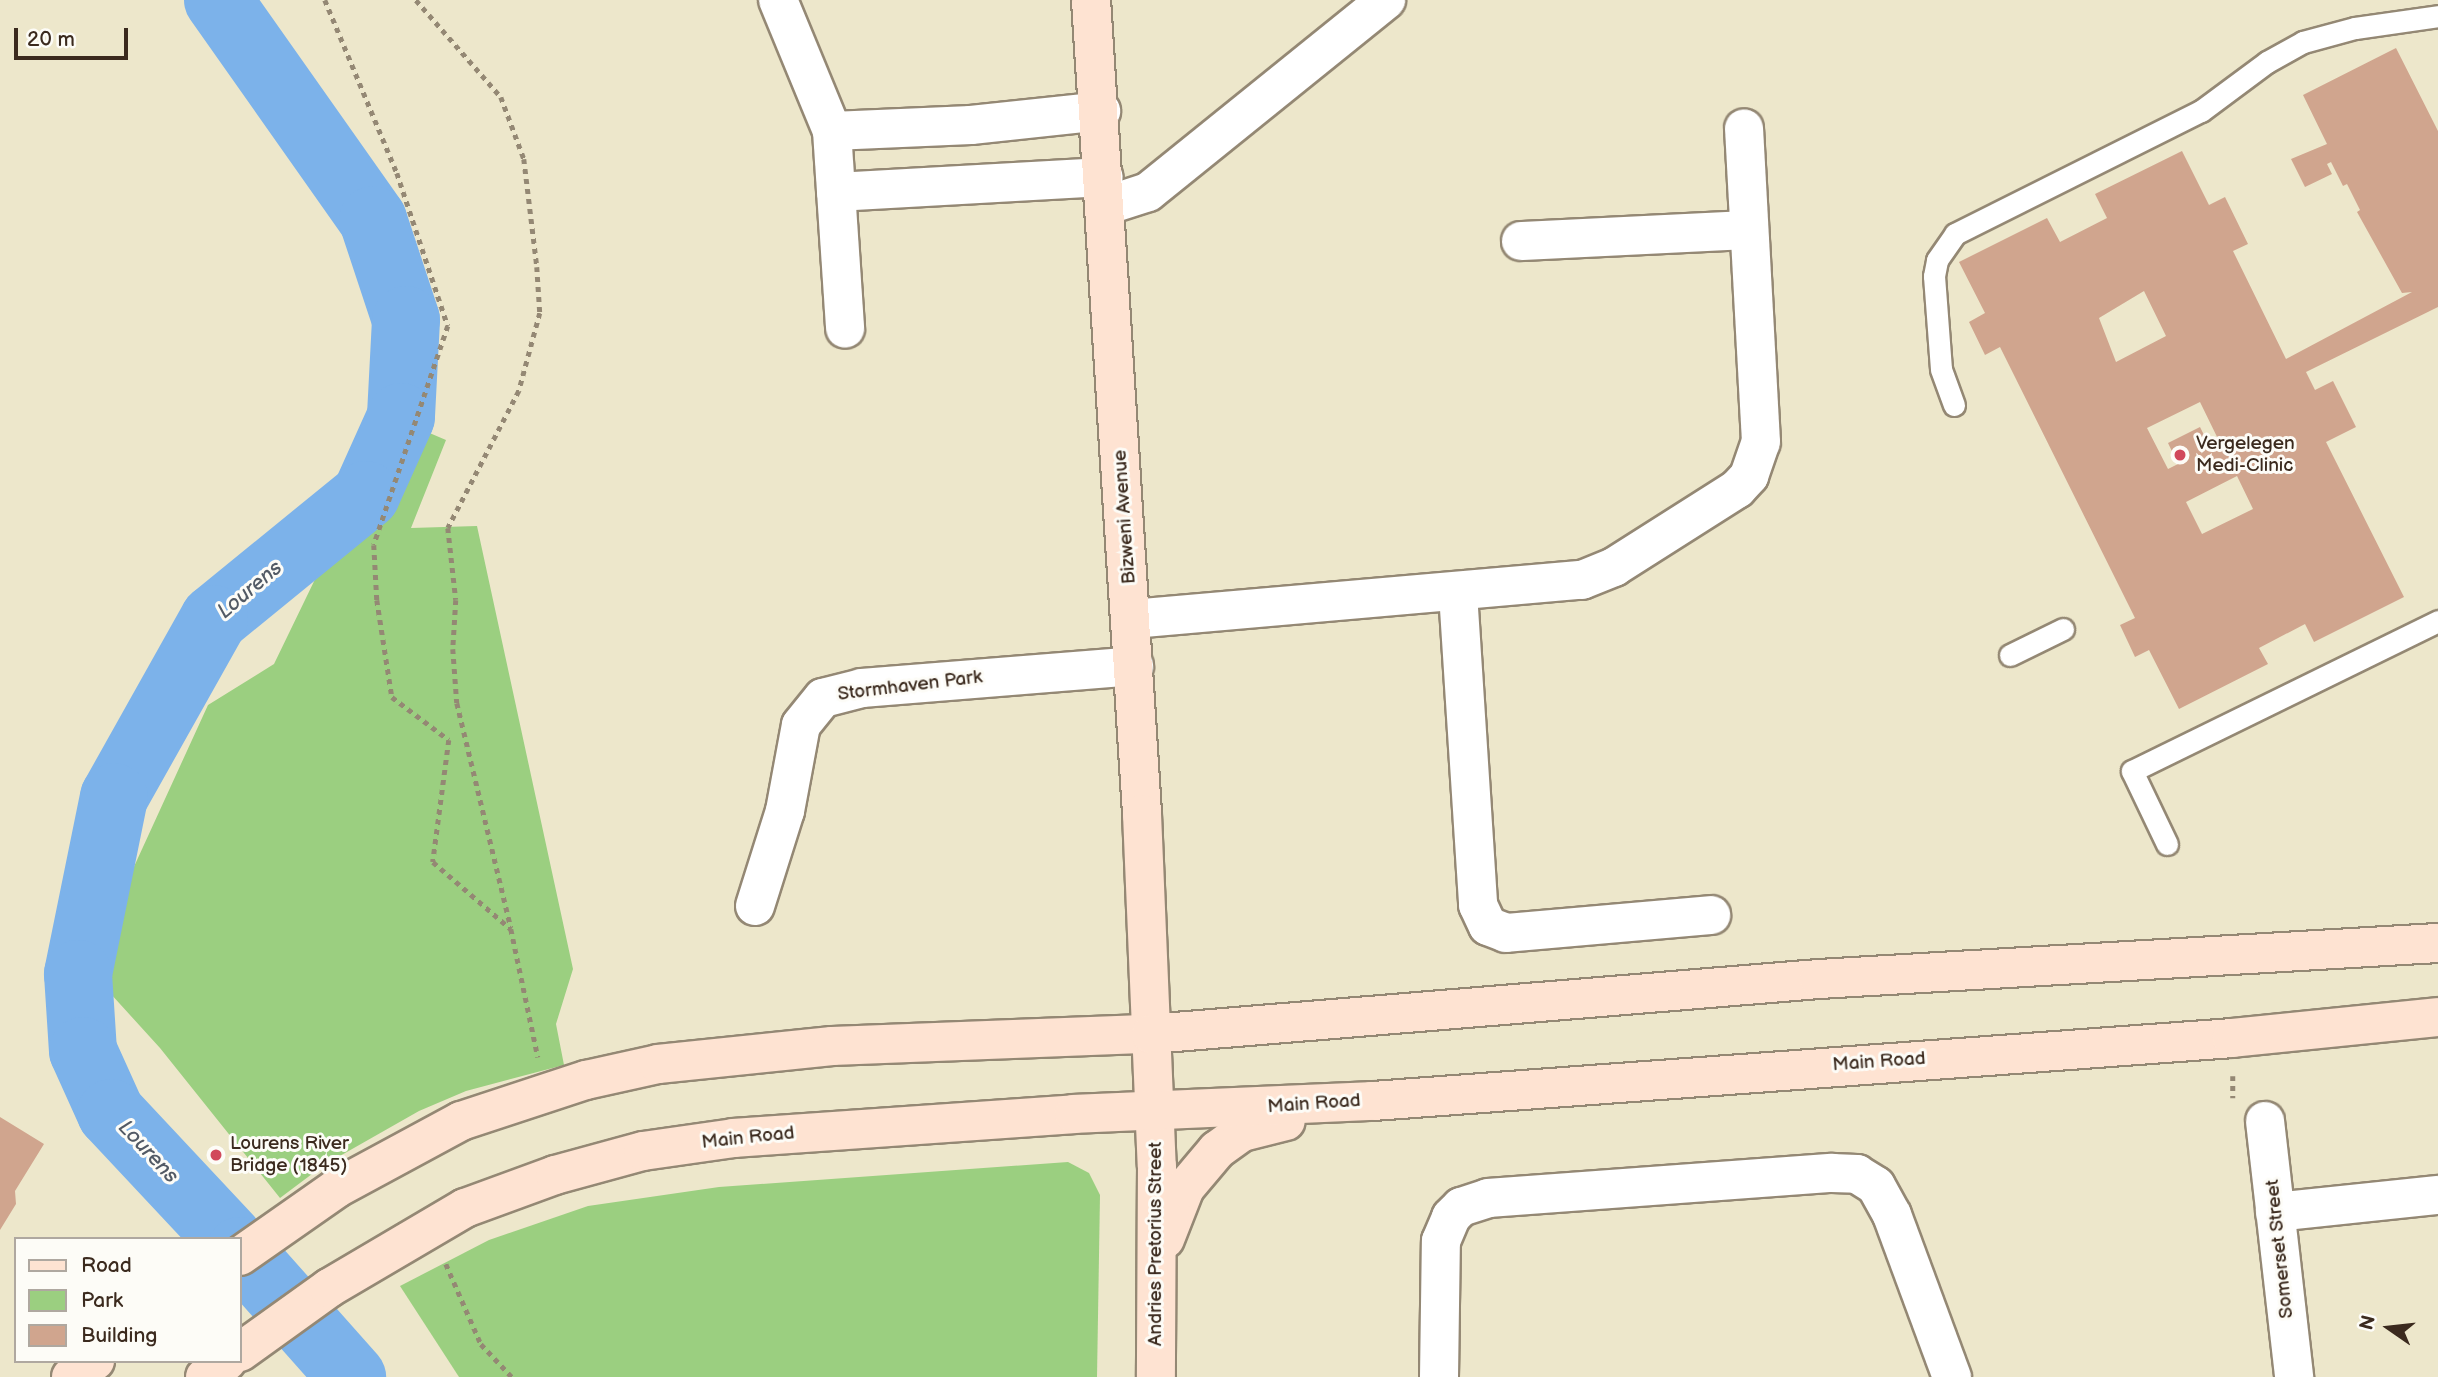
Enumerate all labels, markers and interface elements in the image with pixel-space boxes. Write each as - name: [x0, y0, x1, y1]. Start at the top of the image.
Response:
- scale bar: [18, 14, 131, 58]
- text: 20 m: [27, 27, 75, 52]
- place label: Vergelegen Medi-Clinic: [2196, 433, 2295, 477]
- marker: Vergelegen Medi-Clinic: [2170, 445, 2190, 465]
- street label: Bizweni Avenue: [1109, 449, 1141, 585]
- water label: Lourens: [212, 556, 288, 624]
- street label: Stormhaven Park: [836, 666, 984, 706]
- street label: Main Road: [1832, 1047, 1926, 1077]
- street label: Main Road: [1267, 1089, 1361, 1119]
- water label: Lourens: [113, 1115, 183, 1189]
- street label: Main Road: [700, 1122, 796, 1154]
- place label: Lourens River Bridge (1845): [230, 1133, 349, 1177]
- street label: Andries Pretorius Street: [1145, 1142, 1167, 1346]
- marker: Lourens River Bridge (1845): [208, 1147, 224, 1163]
- street label: Somerset Street: [2261, 1178, 2299, 1320]
- legend: [14, 1237, 242, 1363]
- text: Road: [81, 1253, 132, 1278]
- text: Park: [81, 1288, 123, 1313]
- north arrow: [2354, 1293, 2424, 1363]
- text: N: [2355, 1313, 2381, 1333]
- text: Building: [81, 1323, 157, 1348]

